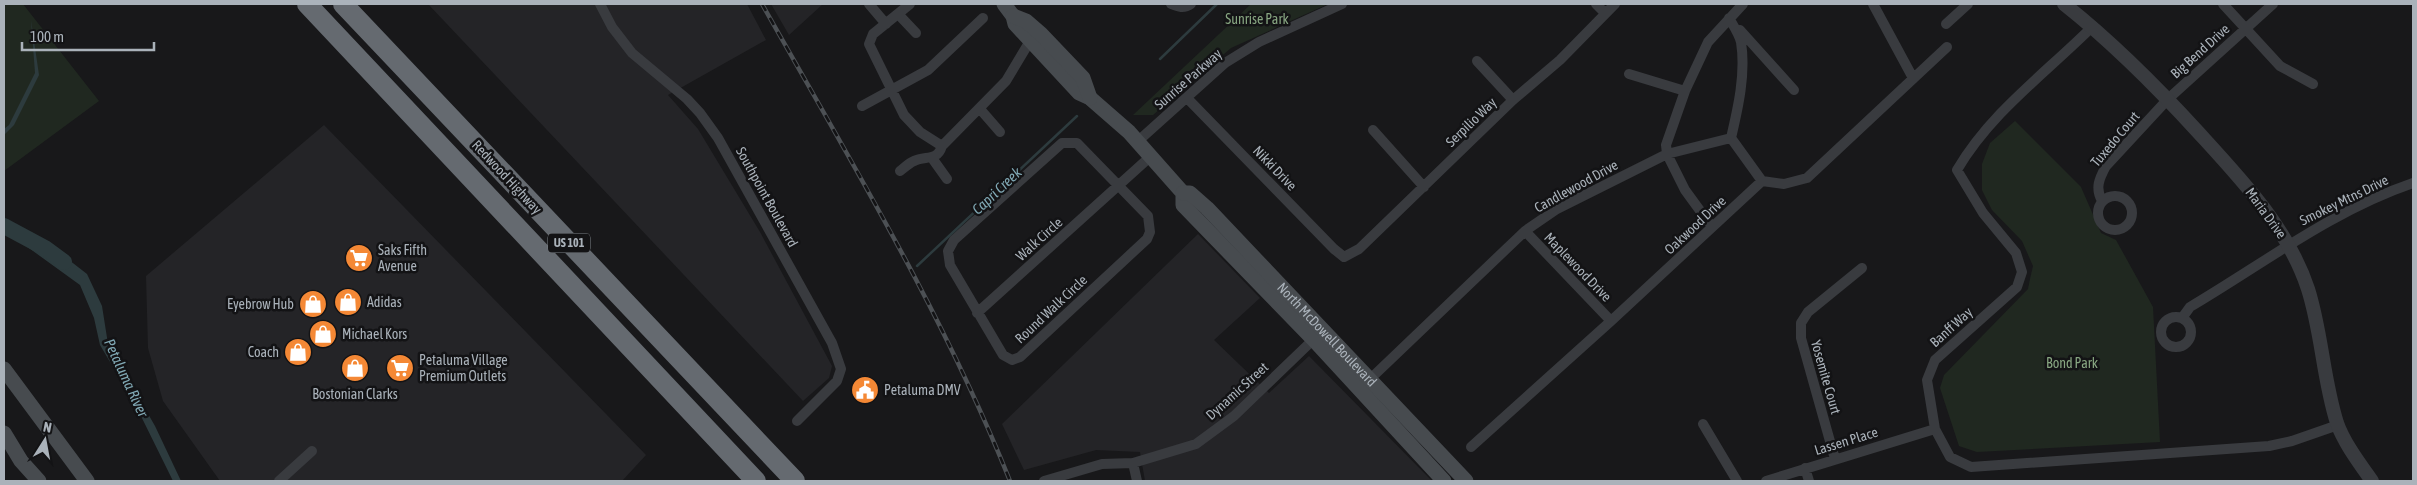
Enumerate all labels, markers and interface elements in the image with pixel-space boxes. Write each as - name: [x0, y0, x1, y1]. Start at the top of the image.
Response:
- park label: Sunrise Park: [1225, 11, 1289, 27]
- scale bar: [22, 20, 155, 52]
- street label: Big Bend Drive: [2167, 21, 2233, 81]
- text: 100 m: [30, 28, 64, 45]
- street label: Sunrise Parkway: [1151, 45, 1225, 113]
- street label: Serpilio Way: [1443, 94, 1500, 150]
- street label: Tuxedo Court: [2087, 108, 2143, 170]
- street label: Redwood Highway: [469, 137, 545, 217]
- street label: Nikki Drive: [1250, 142, 1300, 194]
- street label: Southpoint Boulevard: [733, 144, 801, 250]
- street label: Candlewood Drive: [1531, 156, 1621, 216]
- water label: Capri Creek: [968, 163, 1025, 218]
- street label: Smokey Mtns Drive: [2297, 172, 2391, 228]
- street label: Maria Drive: [2242, 184, 2290, 242]
- street label: Oakwood Drive: [1661, 193, 1729, 257]
- street label: Walk Circle: [1013, 214, 1065, 264]
- street label: Maplewood Drive: [1541, 229, 1615, 305]
- road number: US 101: [548, 234, 590, 252]
- place label: Saks Fifth Avenue: [378, 242, 427, 274]
- supermarket icon: Saks Fifth Avenue: [344, 243, 374, 273]
- street label: Round Walk Circle: [1012, 272, 1090, 346]
- street label: North McDowell Boulevard: [1274, 279, 1380, 390]
- shop icon: Adidas: [333, 287, 363, 317]
- shop icon: Eyebrow Hub: [298, 289, 328, 319]
- place label: Adidas: [367, 294, 402, 310]
- place label: Eyebrow Hub: [227, 296, 294, 312]
- street label: Banff Way: [1927, 304, 1976, 350]
- shop icon: Michael Kors: [308, 319, 338, 349]
- place label: Michael Kors: [342, 326, 407, 342]
- water label: Petaluma River: [101, 336, 152, 420]
- shop icon: Coach: [283, 337, 313, 367]
- street label: Yosemite Court: [1808, 338, 1844, 416]
- place label: Coach: [248, 344, 279, 360]
- place label: Petaluma Village Premium Outlets: [419, 352, 508, 384]
- shop icon: Bostonian Clarks: [340, 353, 370, 383]
- supermarket icon: Petaluma Village Premium Outlets: [385, 353, 415, 383]
- park label: Bond Park: [2046, 355, 2098, 371]
- street label: Dynamic Street: [1203, 359, 1271, 423]
- public building icon: Petaluma DMV: [850, 375, 880, 405]
- place label: Petaluma DMV: [884, 382, 961, 398]
- place label: Bostonian Clarks: [312, 386, 398, 402]
- north arrow: [20, 415, 70, 465]
- text: N: [42, 419, 53, 436]
- street label: Lassen Place: [1812, 424, 1880, 458]

